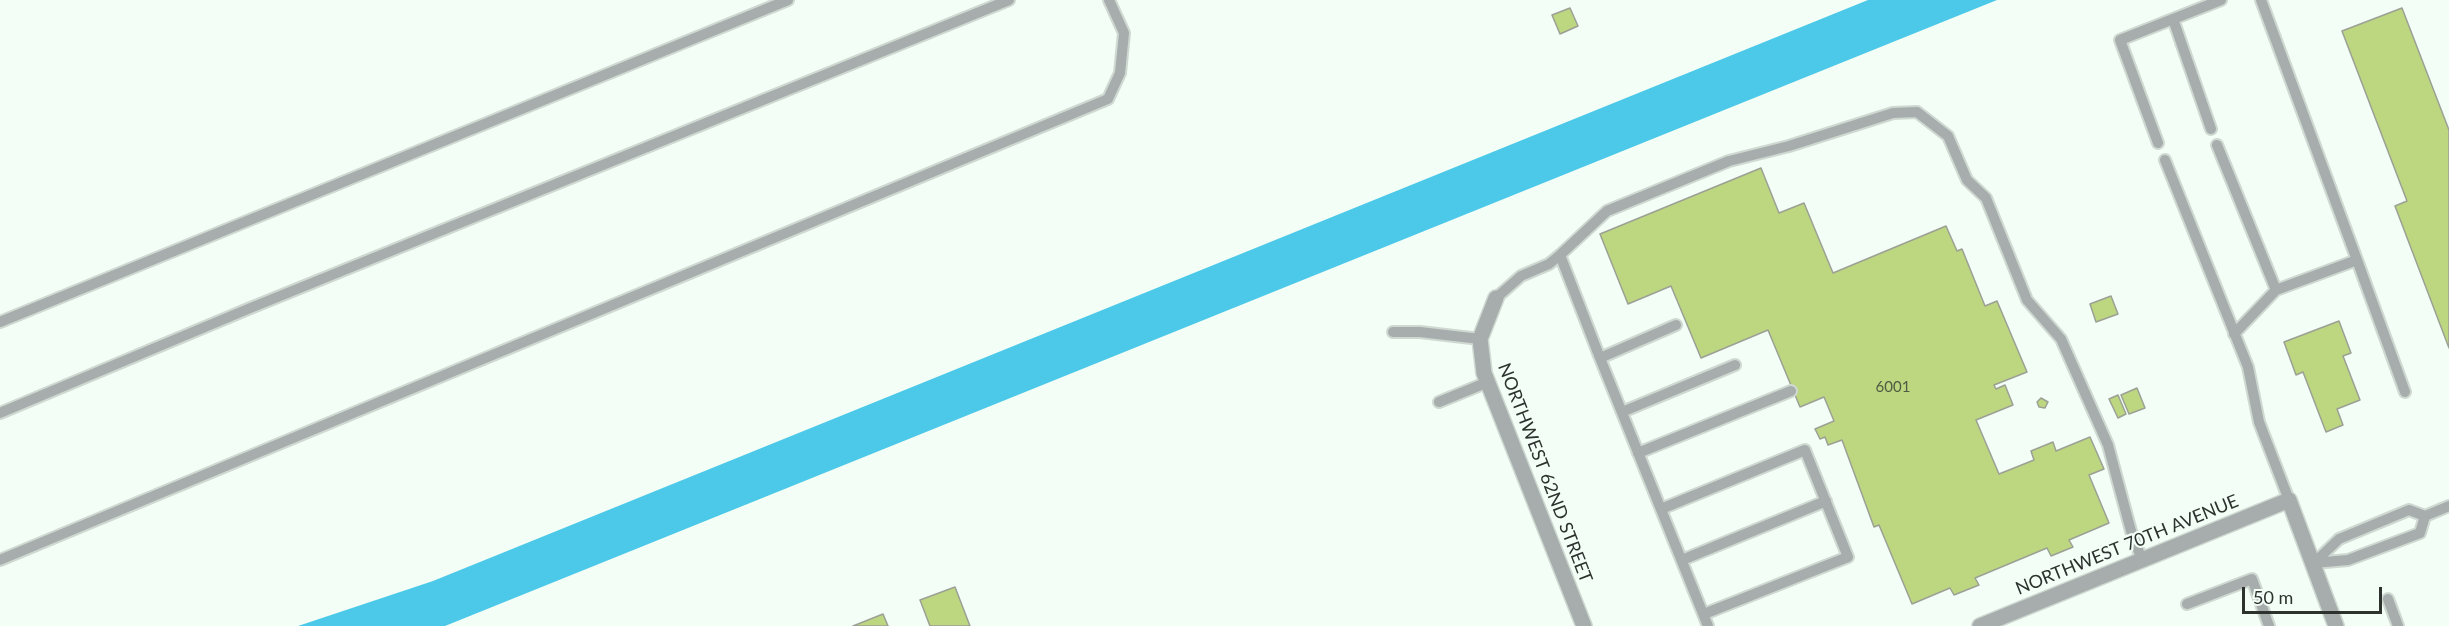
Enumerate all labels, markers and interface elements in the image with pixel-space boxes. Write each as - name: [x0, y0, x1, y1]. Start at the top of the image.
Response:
- street label: NORTHWEST 62ND STREET: [1493, 360, 1597, 586]
- house number: 6001: [1876, 378, 1910, 396]
- street label: NORTHWEST 70TH AVENUE: [2012, 490, 2242, 600]
- scale bar: [2245, 575, 2384, 613]
- text: 50 m: [2253, 586, 2293, 608]

